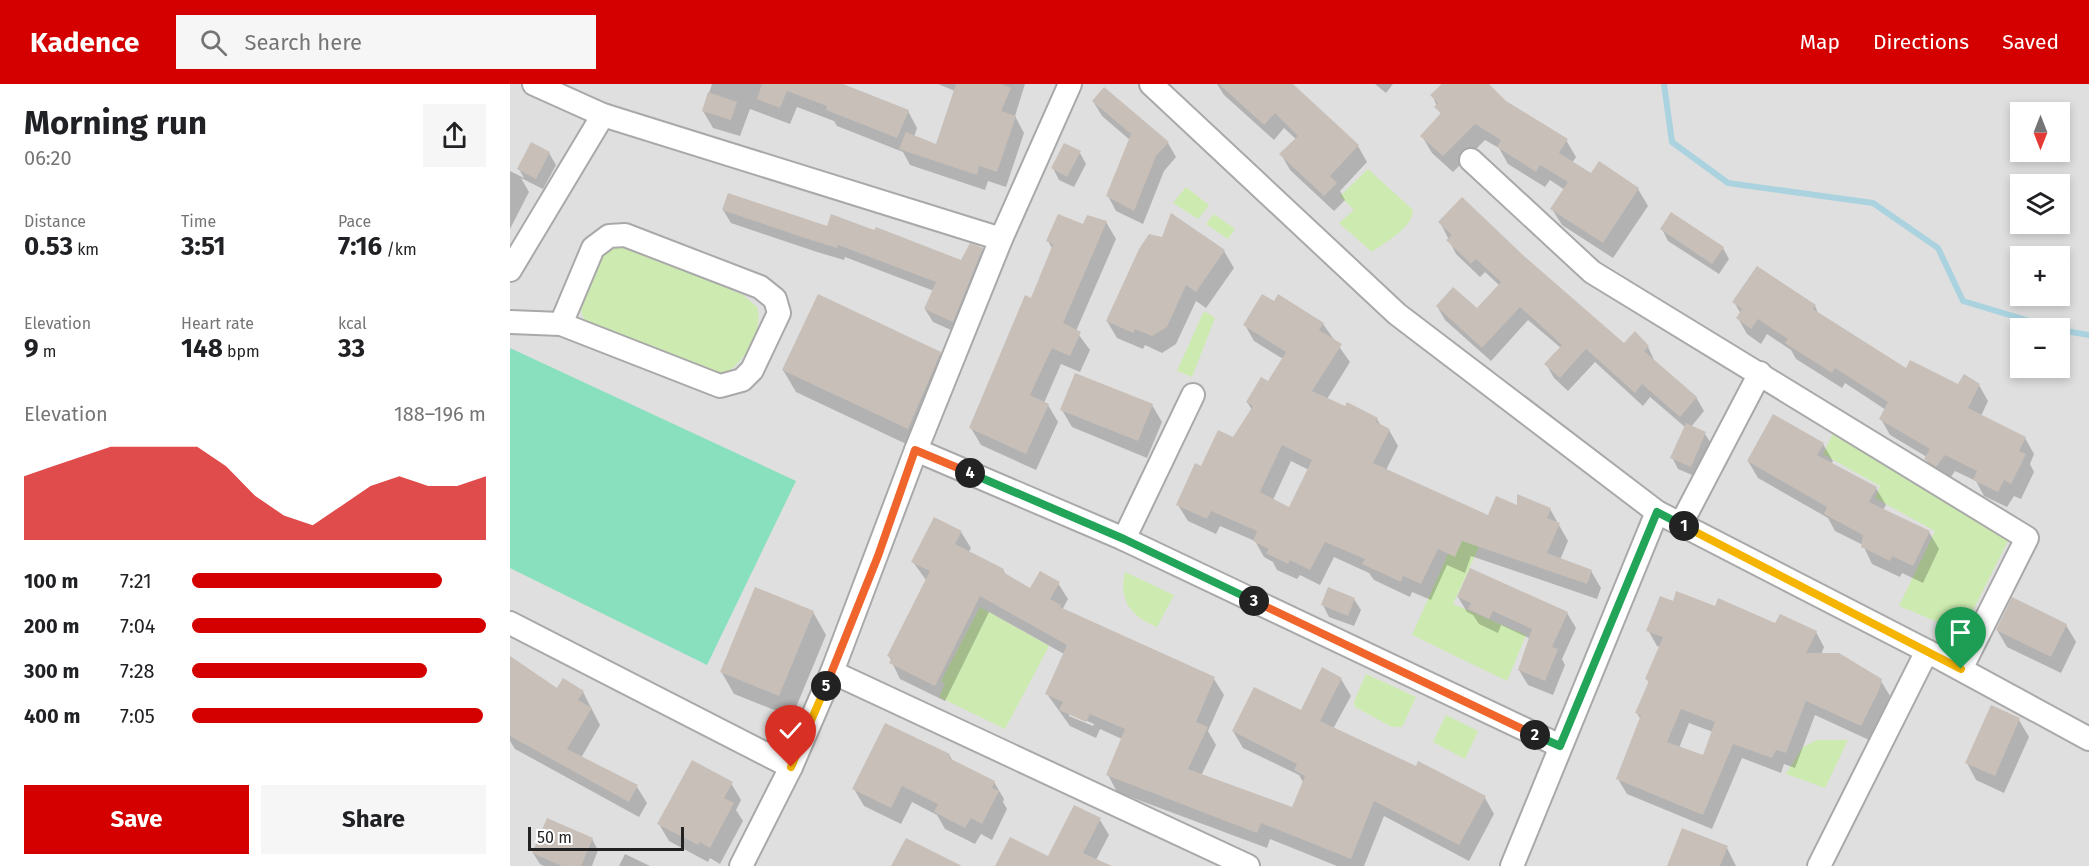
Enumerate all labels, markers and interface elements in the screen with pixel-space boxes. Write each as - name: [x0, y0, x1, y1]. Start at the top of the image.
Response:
- search box: [176, 15, 596, 69]
- text: Kadence: [30, 26, 140, 59]
- icon: search: [197, 26, 230, 59]
- text: Search here: [245, 29, 362, 56]
- text: Map: [1800, 29, 1840, 55]
- text: Directions: [1873, 29, 1969, 55]
- text: Saved: [2002, 29, 2059, 55]
- north arrow: [2010, 102, 2070, 162]
- map controls: [2010, 102, 2070, 378]
- text: Morning run: [24, 103, 207, 143]
- button: share: [423, 104, 486, 167]
- text: 06:20: [24, 146, 72, 170]
- button: layers: [2010, 174, 2070, 234]
- text: Distance: [24, 212, 86, 231]
- text: Time: [181, 212, 216, 231]
- text: Pace: [338, 212, 371, 231]
- text: 0.53: [24, 231, 73, 262]
- text: 3:51: [181, 231, 226, 262]
- text: 7:16: [338, 231, 382, 262]
- text: km: [73, 240, 99, 259]
- text: /km: [382, 240, 417, 259]
- button: +: [2010, 246, 2070, 306]
- text: Elevation: [24, 314, 91, 333]
- text: Heart rate: [181, 314, 254, 333]
- text: kcal: [338, 314, 367, 333]
- button: −: [2010, 318, 2070, 378]
- text: 9: [24, 333, 39, 364]
- text: 148: [181, 333, 223, 364]
- text: 33: [338, 333, 365, 364]
- text: m: [39, 342, 57, 361]
- text: bpm: [223, 342, 260, 361]
- text: Elevation: [24, 402, 108, 426]
- text: 188–196 m: [394, 402, 486, 426]
- pin: 4: [955, 458, 985, 488]
- text: 4: [965, 463, 975, 482]
- pin: 1: [1669, 511, 1699, 541]
- text: 1: [1680, 516, 1688, 535]
- text: 100 m: [24, 569, 78, 593]
- text: 7:21: [120, 569, 152, 593]
- pin: 3: [1239, 586, 1269, 616]
- text: 3: [1250, 591, 1258, 610]
- pin: [1935, 607, 1986, 669]
- text: 200 m: [24, 614, 79, 638]
- text: 7:04: [120, 614, 155, 638]
- icon: arrive: [1944, 616, 1977, 649]
- text: 300 m: [24, 659, 79, 683]
- text: 7:28: [120, 659, 155, 683]
- pin: 5: [811, 671, 841, 701]
- text: 5: [822, 676, 830, 695]
- text: 400 m: [24, 704, 80, 728]
- text: 7:05: [120, 704, 155, 728]
- pin: [765, 705, 816, 767]
- icon: check: [774, 714, 807, 747]
- pin: 2: [1520, 720, 1550, 750]
- text: 2: [1531, 725, 1539, 744]
- button: Save: [24, 785, 249, 854]
- button: Share: [261, 785, 486, 854]
- scale bar: [528, 824, 684, 852]
- text: 50 m: [537, 828, 572, 847]

